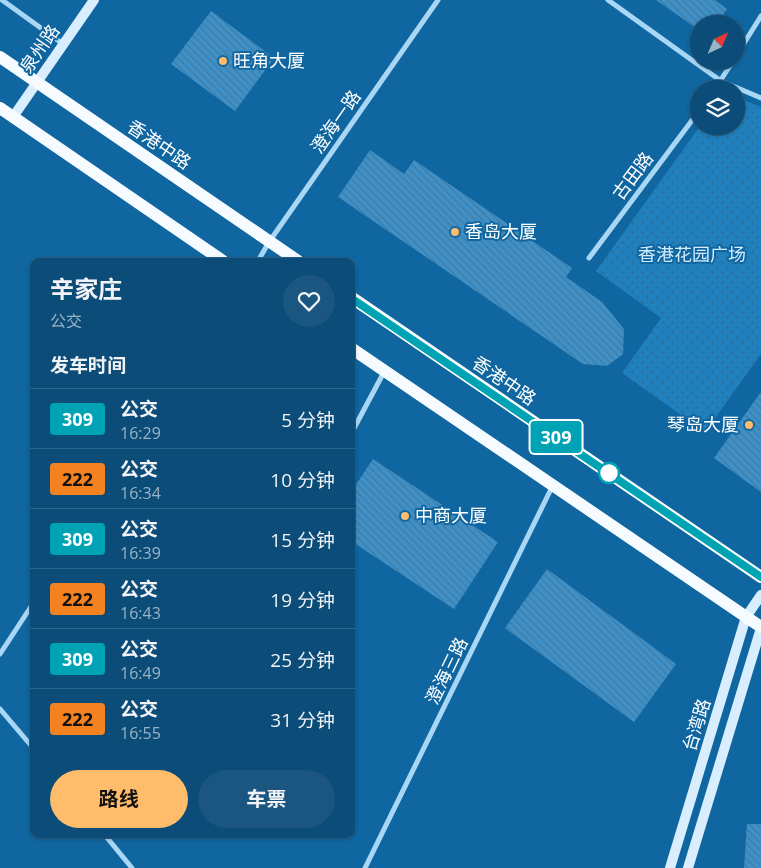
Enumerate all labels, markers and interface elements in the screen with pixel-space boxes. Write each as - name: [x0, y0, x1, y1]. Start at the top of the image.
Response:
- north arrow: [690, 15, 745, 70]
- map controls: [690, 15, 745, 135]
- street label: 泉州路: [14, 19, 64, 77]
- place label: 旺角大厦: [233, 48, 305, 72]
- marker: 旺角大厦: [217, 55, 229, 67]
- button: layers: [690, 80, 745, 135]
- street label: 澄海一路: [305, 85, 366, 158]
- street label: 香港中路: [123, 114, 196, 174]
- street label: 古田路: [606, 147, 658, 204]
- place label: 香岛大厦: [465, 219, 537, 243]
- marker: 香岛大厦: [449, 226, 461, 238]
- park label: 香港花园广场: [638, 242, 746, 266]
- text: 辛家庄: [50, 272, 122, 305]
- button: heart: [283, 275, 335, 327]
- text: 公交: [50, 310, 82, 332]
- street label: 香港中路: [468, 350, 541, 410]
- text: 发车时间: [50, 352, 126, 378]
- text: 公交: [120, 396, 158, 422]
- text: 309: [62, 407, 93, 431]
- text: 5 分钟: [281, 407, 335, 433]
- place label: 琴岛大厦: [667, 412, 739, 436]
- marker: 琴岛大厦: [743, 419, 755, 431]
- line badge: 309: [527, 421, 585, 453]
- text: 16:29: [120, 422, 161, 444]
- text: 309: [541, 425, 571, 449]
- text: 公交: [120, 456, 158, 482]
- unlabelled marker: [598, 462, 620, 484]
- text: 222: [62, 467, 93, 491]
- text: 10 分钟: [270, 467, 335, 493]
- text: 16:34: [120, 482, 161, 504]
- place label: 中商大厦: [415, 503, 487, 527]
- marker: 中商大厦: [399, 510, 411, 522]
- text: 公交: [120, 516, 158, 542]
- text: 309: [62, 527, 93, 551]
- text: 15 分钟: [270, 527, 335, 553]
- text: 16:39: [120, 542, 161, 564]
- text: 公交: [120, 576, 158, 602]
- text: 222: [62, 587, 93, 611]
- text: 19 分钟: [270, 587, 335, 613]
- text: 16:43: [120, 602, 161, 624]
- street label: 澄海三路: [420, 633, 473, 708]
- text: 公交: [120, 636, 158, 662]
- text: 309: [62, 647, 93, 671]
- text: 25 分钟: [270, 647, 335, 673]
- text: 16:49: [120, 662, 161, 684]
- street label: 台湾路: [677, 695, 715, 754]
- text: 公交: [120, 696, 158, 722]
- text: 222: [62, 707, 93, 731]
- text: 31 分钟: [270, 707, 335, 733]
- text: 16:55: [120, 722, 161, 744]
- button: 路线: [50, 770, 188, 828]
- button: 车票: [198, 770, 335, 828]

